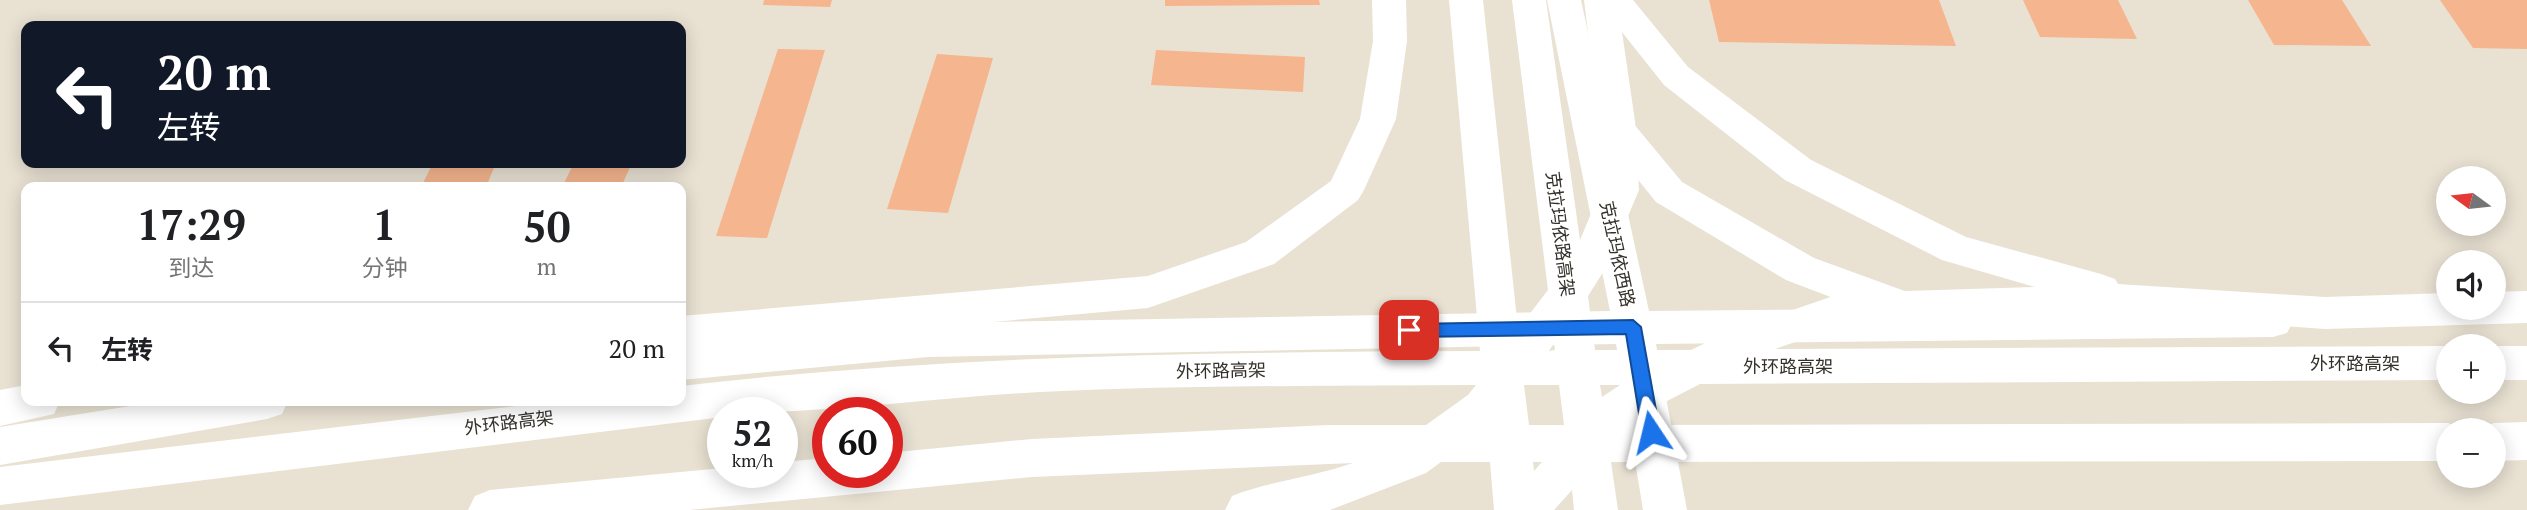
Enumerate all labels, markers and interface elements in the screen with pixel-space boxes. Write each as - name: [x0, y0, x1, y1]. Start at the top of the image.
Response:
- text: 20 m: [157, 39, 271, 104]
- icon: left: [42, 49, 133, 140]
- text: 左转: [157, 106, 221, 148]
- north arrow: [2436, 166, 2506, 236]
- map controls: [2436, 166, 2506, 488]
- street label: 克拉玛依路高架: [1541, 170, 1581, 298]
- text: 17:29: [137, 196, 246, 252]
- text: 1: [373, 196, 396, 252]
- text: 50: [523, 198, 570, 254]
- street label: 克拉玛依西路: [1595, 198, 1641, 309]
- button: sound: [2436, 250, 2506, 320]
- text: m: [537, 251, 557, 282]
- text: 到达: [168, 252, 214, 283]
- text: 分钟: [361, 252, 407, 283]
- pin: [1379, 300, 1439, 360]
- icon: arrive: [1390, 311, 1428, 349]
- icon: left: [42, 329, 80, 367]
- text: 20 m: [609, 331, 665, 365]
- text: 左转: [101, 332, 153, 366]
- button: +: [2436, 334, 2506, 404]
- street label: 外环路高架: [2310, 351, 2400, 375]
- street label: 外环路高架: [1743, 354, 1833, 378]
- street label: 外环路高架: [1176, 357, 1266, 383]
- position arrow: [1614, 395, 1688, 469]
- speed limit sign: 60: [812, 397, 903, 488]
- street label: 外环路高架: [463, 405, 555, 439]
- text: 52: [733, 410, 772, 456]
- button: −: [2436, 418, 2506, 488]
- text: km/h: [732, 448, 773, 472]

